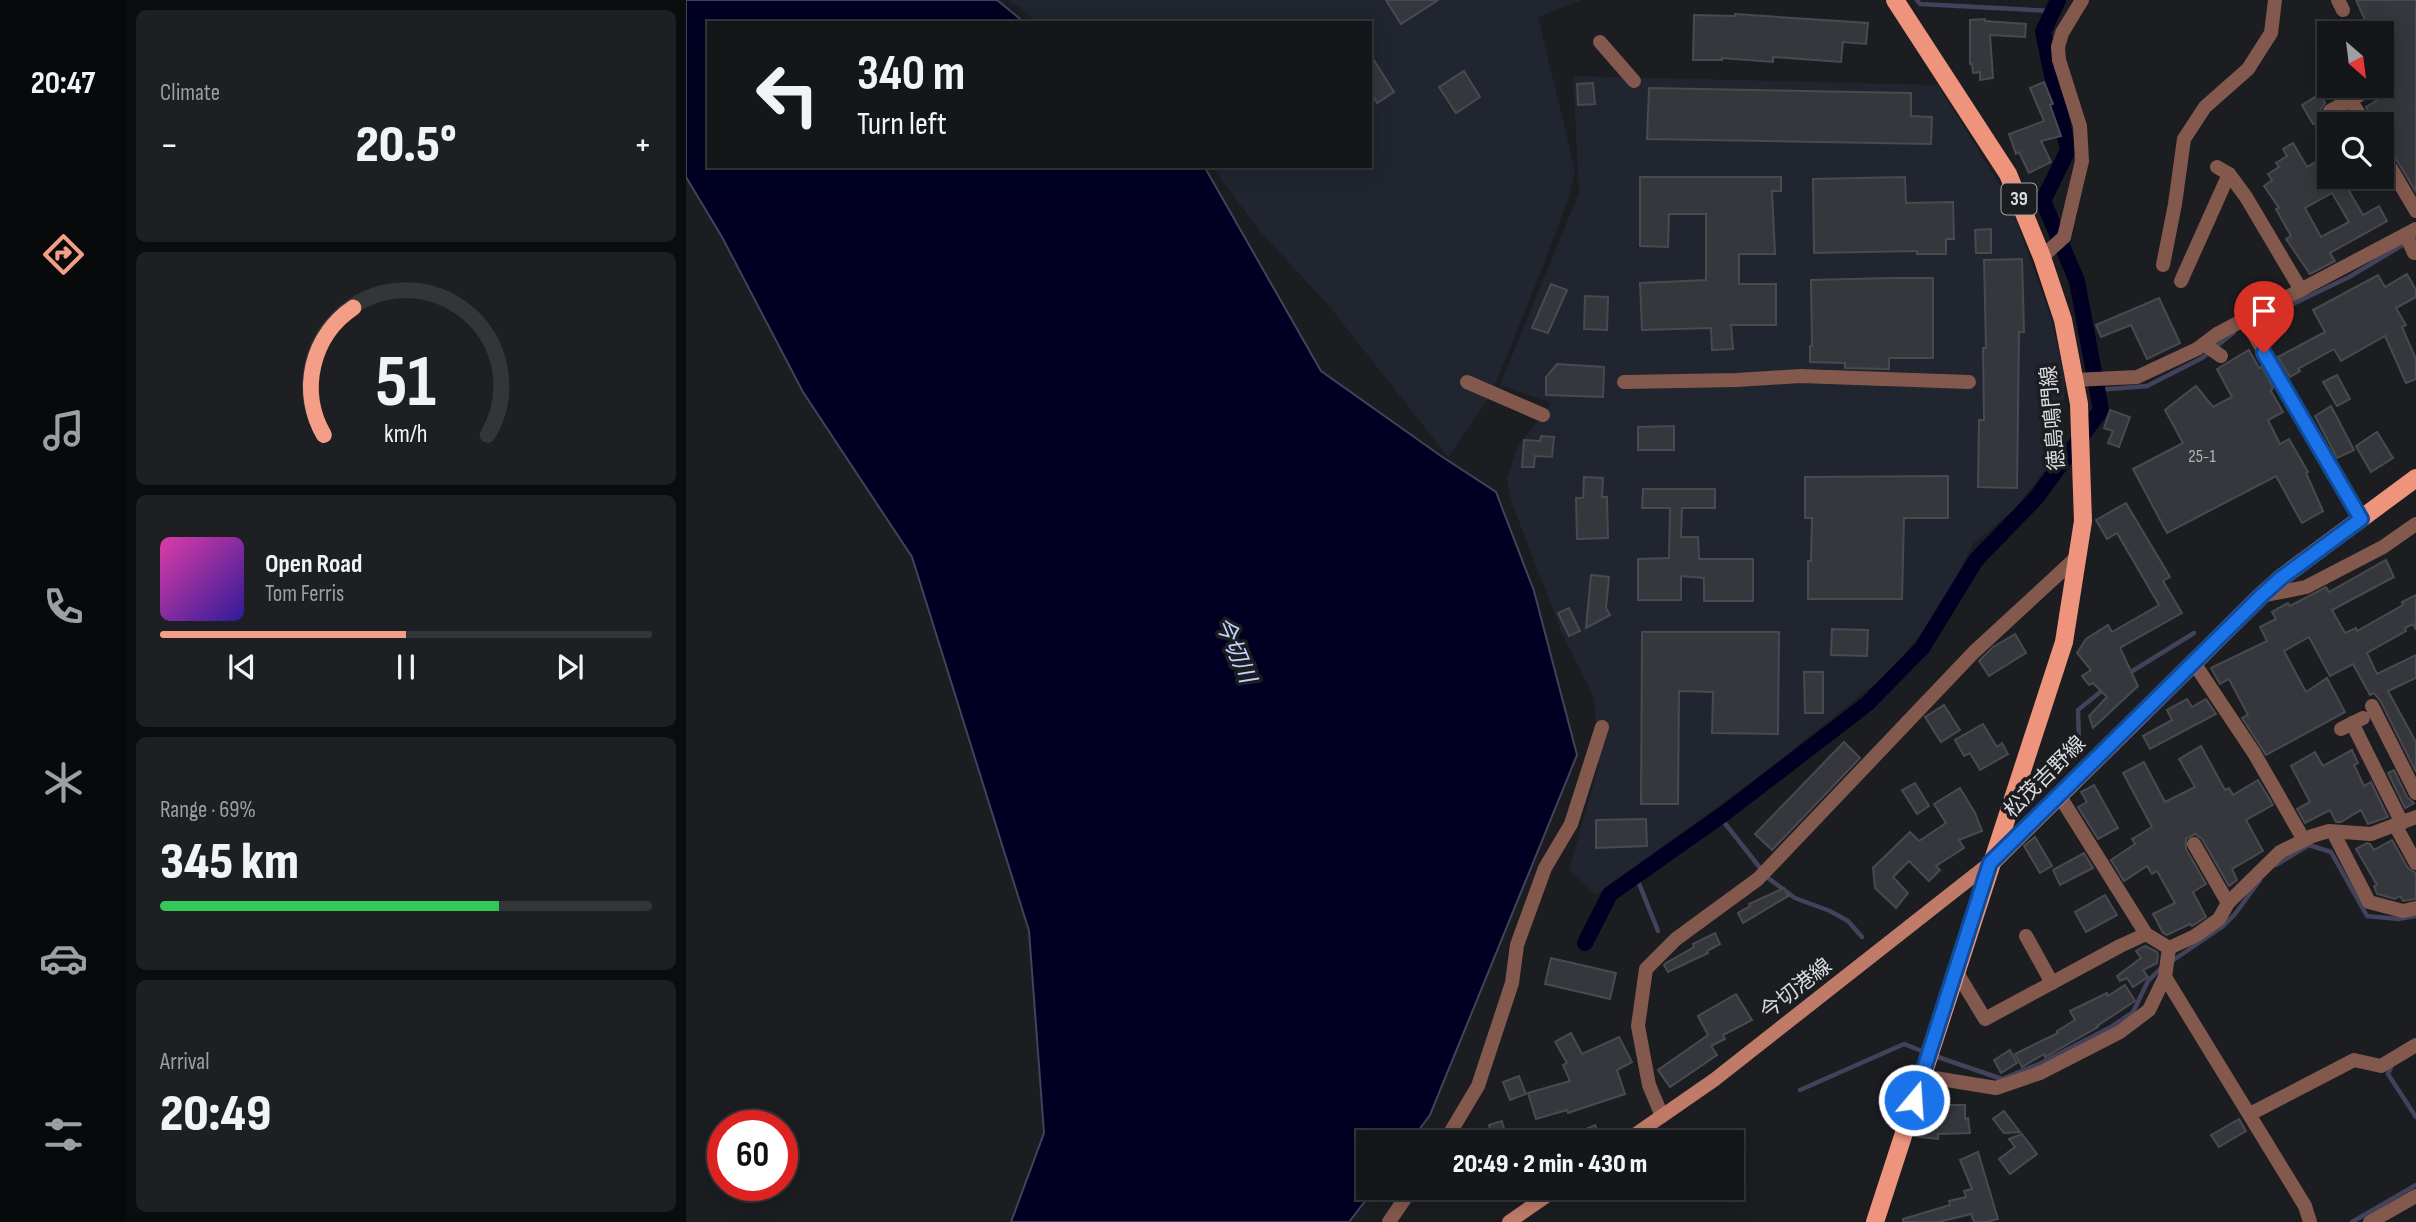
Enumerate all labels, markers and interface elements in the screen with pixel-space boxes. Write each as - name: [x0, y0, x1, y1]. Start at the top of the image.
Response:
- north arrow: [2317, 21, 2394, 98]
- map controls: [2317, 21, 2394, 189]
- text: 340 m: [857, 45, 965, 104]
- icon: left: [742, 49, 833, 140]
- text: 20:47: [31, 64, 95, 103]
- text: Climate: [160, 79, 220, 107]
- text: Turn left: [857, 105, 947, 144]
- button: search: [2317, 112, 2394, 189]
- text: 20.5°: [355, 114, 457, 177]
- text: −: [160, 123, 179, 168]
- text: +: [633, 123, 652, 168]
- road number: 39: [2002, 183, 2036, 214]
- icon: directions: [39, 230, 88, 279]
- pin: [2234, 281, 2294, 353]
- icon: arrive: [2245, 292, 2283, 330]
- text: 51: [376, 339, 436, 427]
- street label: 徳島鳴門線: [2036, 365, 2070, 471]
- icon: music: [39, 406, 88, 455]
- text: km/h: [384, 418, 428, 449]
- house number: 25-1: [2188, 446, 2216, 467]
- text: Open Road: [265, 549, 362, 580]
- text: Tom Ferris: [265, 580, 344, 608]
- icon: phone: [39, 582, 88, 631]
- water label: 今切川: [1209, 613, 1263, 690]
- icon: previous: [223, 648, 261, 686]
- icon: pause: [387, 648, 425, 686]
- icon: next: [551, 648, 589, 686]
- street label: 松茂吉野線: [1999, 731, 2091, 823]
- icon: climate: [39, 758, 88, 807]
- text: Range · 69%: [160, 796, 256, 824]
- text: 345 km: [160, 831, 299, 894]
- icon: car: [39, 934, 88, 983]
- street label: 今切港線: [1755, 953, 1837, 1025]
- text: Arrival: [160, 1048, 209, 1076]
- position arrow: [1877, 1063, 1951, 1137]
- text: 20:49: [160, 1083, 271, 1146]
- icon: filters: [39, 1110, 88, 1159]
- speed limit sign: 60: [707, 1110, 798, 1201]
- text: 20:49 · 2 min · 430 m: [1453, 1149, 1647, 1180]

